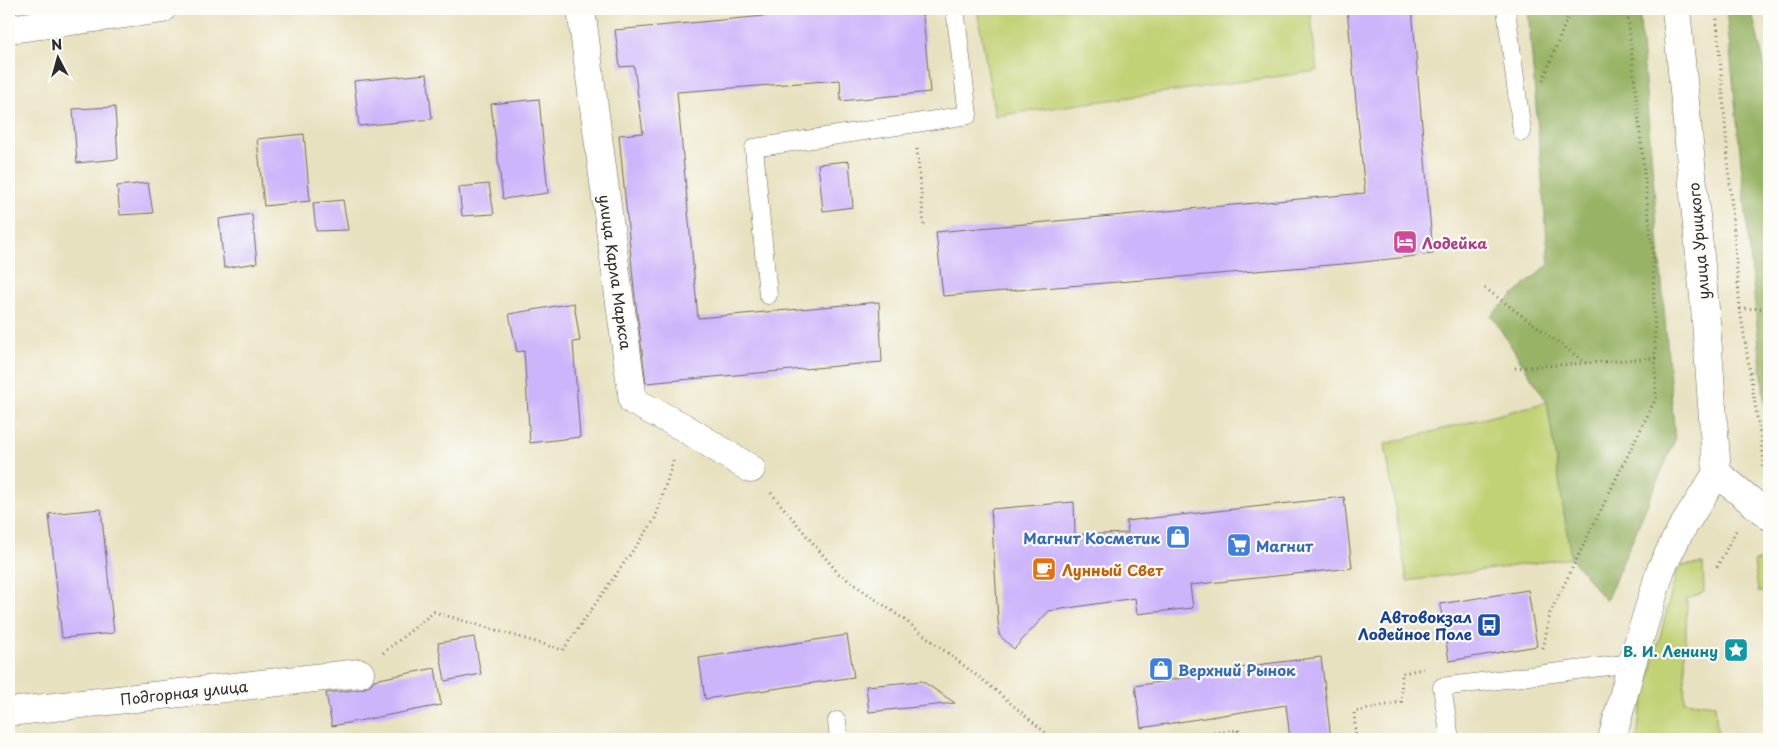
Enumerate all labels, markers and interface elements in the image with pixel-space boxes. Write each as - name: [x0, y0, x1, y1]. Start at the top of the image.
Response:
- north arrow: [32, 32, 82, 82]
- text: N: [50, 34, 63, 56]
- street label: улица Урицкого: [1681, 182, 1715, 300]
- street label: улица Карла Маркса: [594, 193, 638, 352]
- hotel icon: Лодейка: [1392, 229, 1418, 255]
- place label: Лодейка: [1422, 231, 1487, 254]
- shop icon: Магнит Косметик: [1165, 524, 1191, 550]
- place label: Магнит Косметик: [1023, 526, 1160, 549]
- supermarket icon: Магнит: [1226, 532, 1252, 558]
- place label: Магнит: [1256, 534, 1314, 557]
- cafe icon: Лунный Свет: [1031, 556, 1057, 582]
- place label: Лунный Свет: [1062, 558, 1164, 581]
- place label: Автовокзал Лодейное Поле: [1358, 605, 1472, 645]
- bus stop icon: Автовокзал Лодейное Поле: [1476, 612, 1502, 638]
- place icon: В. И. Ленину: [1723, 637, 1749, 663]
- place label: В. И. Ленину: [1623, 639, 1718, 662]
- shop icon: Верхний Рынок: [1148, 656, 1174, 682]
- place label: Верхний Рынок: [1178, 658, 1296, 681]
- street label: Подгорная улица: [119, 674, 250, 710]

